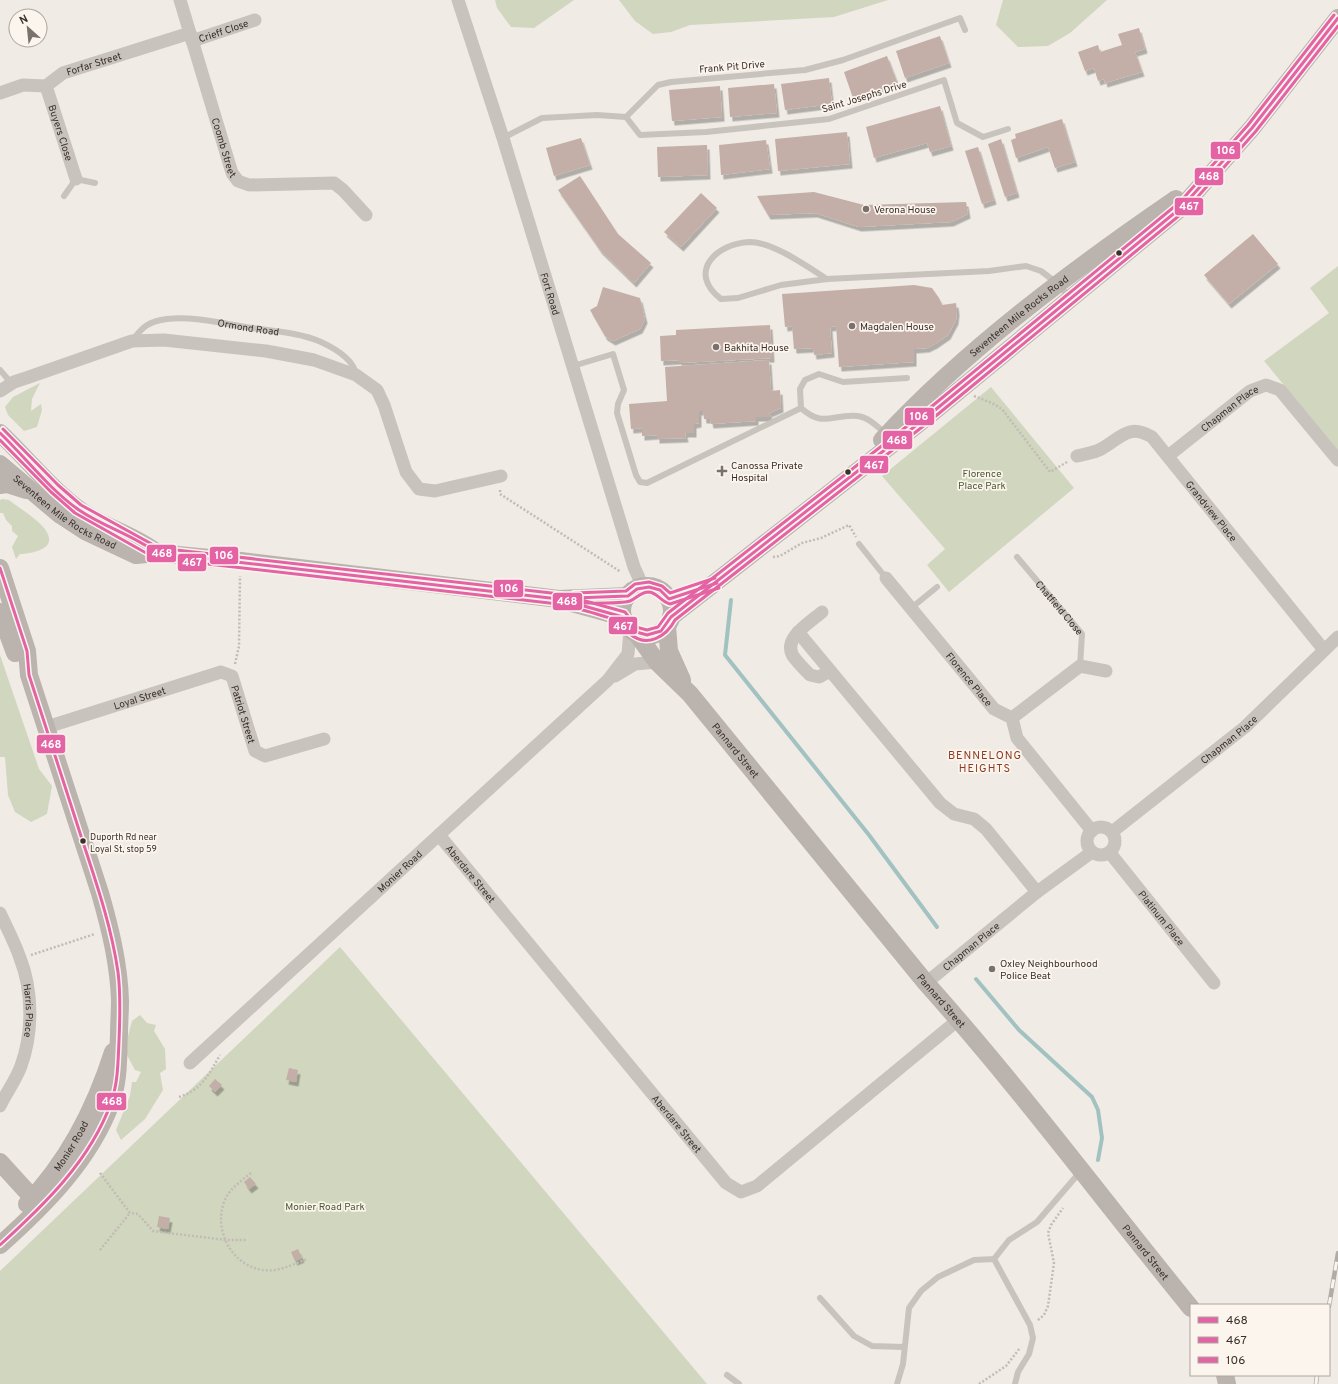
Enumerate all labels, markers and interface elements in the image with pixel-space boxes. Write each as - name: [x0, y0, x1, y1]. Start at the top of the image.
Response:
- north arrow: [8, 8, 48, 48]
- text: N: [17, 12, 31, 28]
- street label: Crieff Close: [197, 18, 250, 46]
- street label: Forfar Street: [65, 50, 123, 79]
- street label: Frank Pit Drive: [699, 58, 766, 77]
- street label: Saint Josephs Drive: [820, 78, 909, 117]
- street label: Buyers Close: [44, 103, 75, 163]
- street label: Coomb Street: [208, 116, 239, 181]
- line badge: 106: [1210, 141, 1241, 160]
- text: 106: [1217, 144, 1235, 158]
- line badge: 468: [1194, 167, 1224, 186]
- text: 468: [1199, 170, 1219, 184]
- line badge: 467: [1174, 197, 1204, 216]
- text: 467: [1179, 200, 1199, 214]
- marker: Verona House: [861, 204, 871, 214]
- place label: Verona House: [874, 204, 936, 217]
- unlabelled marker: [1114, 248, 1124, 258]
- street label: Fort Road: [537, 271, 562, 317]
- street label: Seventeen Mile Rocks Road: [967, 273, 1072, 361]
- street label: Ormond Road: [216, 317, 280, 339]
- marker: Magdalen House: [847, 321, 857, 331]
- place label: Magdalen House: [860, 321, 934, 334]
- marker: Bakhita House: [711, 342, 721, 352]
- place label: Bakhita House: [724, 342, 789, 355]
- street label: Chapman Place: [1199, 383, 1261, 436]
- line badge: 106: [904, 407, 935, 426]
- text: 106: [910, 410, 928, 424]
- line badge: 468: [882, 430, 913, 450]
- text: 468: [887, 434, 907, 448]
- line badge: 467: [859, 455, 889, 474]
- text: 467: [864, 459, 884, 473]
- place label: Canossa Private Hospital: [731, 460, 803, 485]
- marker: Canossa Private Hospital: [716, 465, 728, 477]
- unlabelled marker: [843, 467, 853, 477]
- park label: Florence Place Park: [958, 468, 1006, 493]
- street label: Seventeen Mile Rocks Road: [10, 473, 118, 553]
- street label: Grandview Place: [1182, 479, 1239, 545]
- line badge: 468: [146, 544, 177, 563]
- line badge: 106: [209, 546, 239, 565]
- text: 468: [152, 547, 172, 561]
- text: 106: [215, 549, 233, 563]
- line badge: 467: [177, 553, 207, 572]
- text: 467: [182, 556, 202, 570]
- street label: Chatfield Close: [1032, 578, 1085, 638]
- line badge: 106: [493, 579, 524, 598]
- text: 106: [500, 582, 518, 596]
- line badge: 468: [552, 592, 583, 611]
- text: 468: [557, 595, 577, 609]
- line badge: 467: [608, 616, 638, 635]
- text: 467: [613, 620, 633, 634]
- street label: Florence Place: [942, 650, 994, 710]
- street label: Patriot Street: [227, 684, 257, 745]
- street label: Loyal Street: [112, 685, 168, 714]
- street label: Chapman Place: [1198, 713, 1261, 768]
- street label: Pannard Street: [708, 721, 761, 782]
- line badge: 468: [36, 734, 66, 754]
- text: 468: [41, 738, 61, 752]
- district label: BENNELONG HEIGHTS: [948, 749, 1022, 776]
- place label: Duporth Rd near Loyal St, stop 59: [90, 832, 157, 855]
- marker: Duporth Rd near Loyal St, stop 59: [78, 836, 88, 846]
- street label: Aberdare Street: [442, 843, 498, 906]
- street label: Monier Road: [375, 848, 426, 896]
- street label: Platinum Place: [1135, 888, 1187, 949]
- street label: Chapman Place: [941, 920, 1003, 975]
- place label: Oxley Neighbourhood Police Beat: [1000, 958, 1098, 983]
- marker: Oxley Neighbourhood Police Beat: [987, 964, 997, 974]
- street label: Pannard Street: [913, 972, 968, 1031]
- street label: Harris Place: [19, 983, 35, 1038]
- line badge: 468: [96, 1092, 127, 1111]
- street label: Aberdare Street: [648, 1093, 704, 1156]
- text: 468: [102, 1095, 122, 1109]
- street label: Monier Road: [52, 1119, 92, 1174]
- park label: Monier Road Park: [285, 1201, 365, 1214]
- street label: Pannard Street: [1119, 1222, 1171, 1284]
- legend: [1190, 1304, 1330, 1376]
- text: 468: [1226, 1313, 1248, 1329]
- text: 467: [1226, 1333, 1247, 1349]
- text: 106: [1226, 1353, 1245, 1369]

